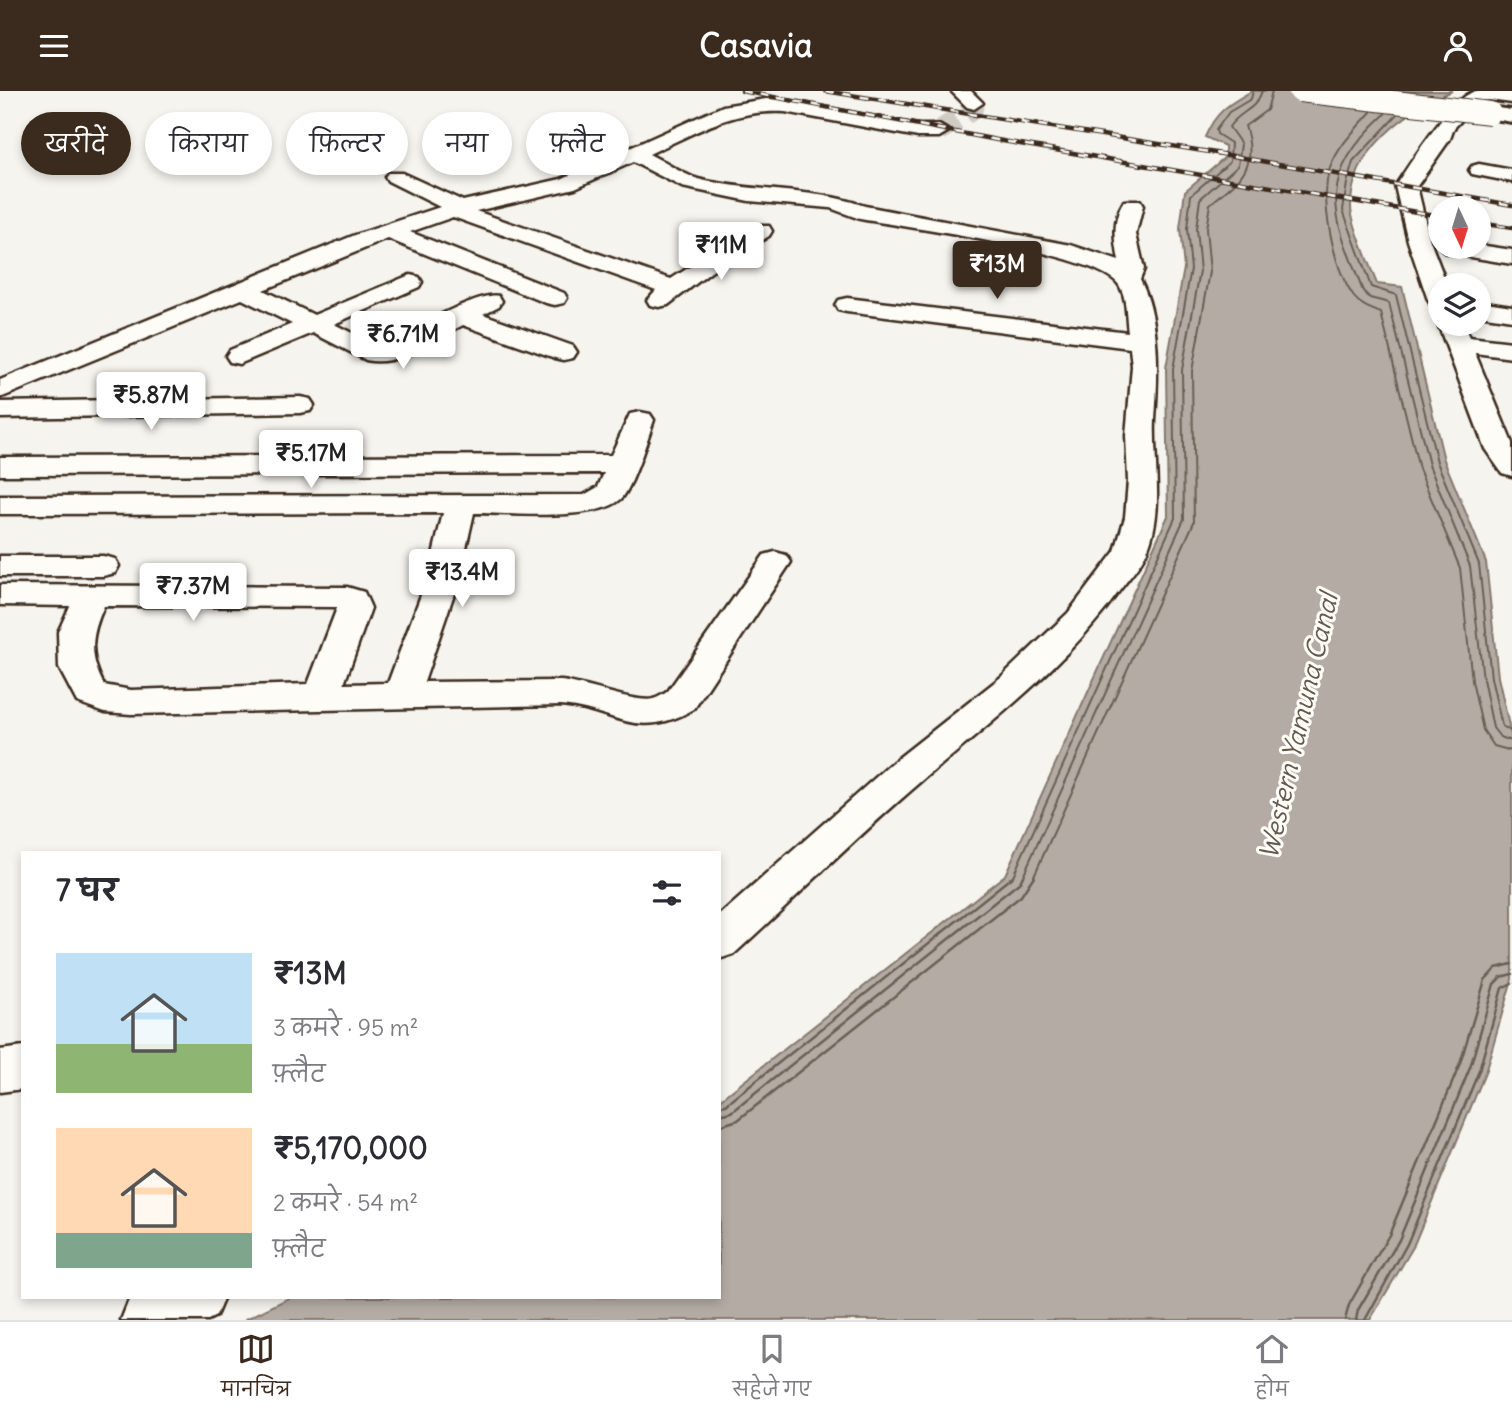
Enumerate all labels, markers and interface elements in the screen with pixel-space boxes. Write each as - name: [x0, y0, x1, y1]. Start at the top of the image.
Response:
- text: Casavia: [700, 25, 812, 66]
- icon: menu: [35, 27, 73, 65]
- icon: person: [1439, 27, 1477, 65]
- chip: खरीदें: [21, 112, 131, 175]
- chip: किराया: [145, 112, 272, 175]
- chip: फ़िल्टर: [286, 112, 408, 175]
- chip: नया: [422, 112, 512, 175]
- chip: फ़्लैट: [526, 112, 629, 175]
- north arrow: [1428, 196, 1491, 259]
- map controls: [1428, 196, 1491, 336]
- pin: ₹11M: [680, 223, 762, 282]
- text: ₹11M: [695, 230, 747, 259]
- pin: ₹13M: [956, 241, 1038, 301]
- text: ₹13M: [969, 249, 1025, 278]
- button: layers: [1428, 273, 1491, 336]
- pin: ₹6.71M: [346, 311, 460, 371]
- text: ₹6.71M: [367, 319, 439, 348]
- pin: ₹5.87M: [94, 373, 208, 432]
- text: ₹5.87M: [113, 380, 189, 409]
- pin: ₹5.17M: [254, 431, 368, 490]
- text: ₹5.17M: [275, 438, 347, 467]
- pin: ₹13.4M: [405, 549, 519, 609]
- text: ₹13.4M: [425, 557, 499, 586]
- pin: ₹7.37M: [136, 563, 250, 623]
- text: ₹7.37M: [156, 571, 230, 600]
- water label: Western Yamuna Canal: [1251, 587, 1345, 862]
- text: 7 घर: [56, 871, 118, 909]
- icon: filters: [648, 874, 686, 912]
- text: ₹13M: [273, 954, 347, 992]
- icon: home: [112, 981, 196, 1065]
- text: 3 कमरे · 95 m²: [273, 1013, 418, 1042]
- text: फ़्लैट: [273, 1059, 325, 1088]
- text: ₹5,170,000: [273, 1129, 428, 1167]
- icon: home: [112, 1156, 196, 1240]
- text: 2 कमरे · 54 m²: [273, 1188, 418, 1217]
- text: फ़्लैट: [273, 1234, 325, 1263]
- tab: मानचित्र: [221, 1330, 291, 1410]
- tab: सहेजे गए: [733, 1330, 811, 1410]
- tab: होम: [1253, 1330, 1291, 1410]

